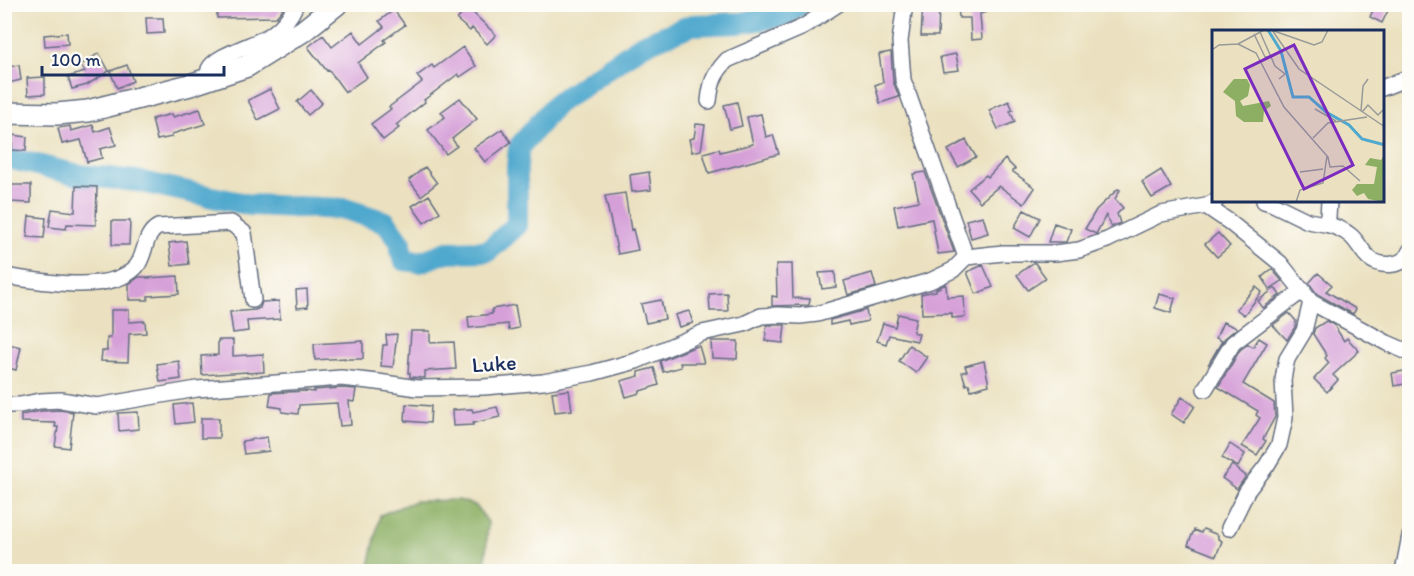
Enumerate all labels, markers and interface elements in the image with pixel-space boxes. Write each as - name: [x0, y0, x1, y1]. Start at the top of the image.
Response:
- inset map: [1212, 30, 1384, 202]
- scale bar: [42, 39, 224, 77]
- text: 100 m: [51, 49, 101, 71]
- street label: Luke: [471, 348, 517, 379]

